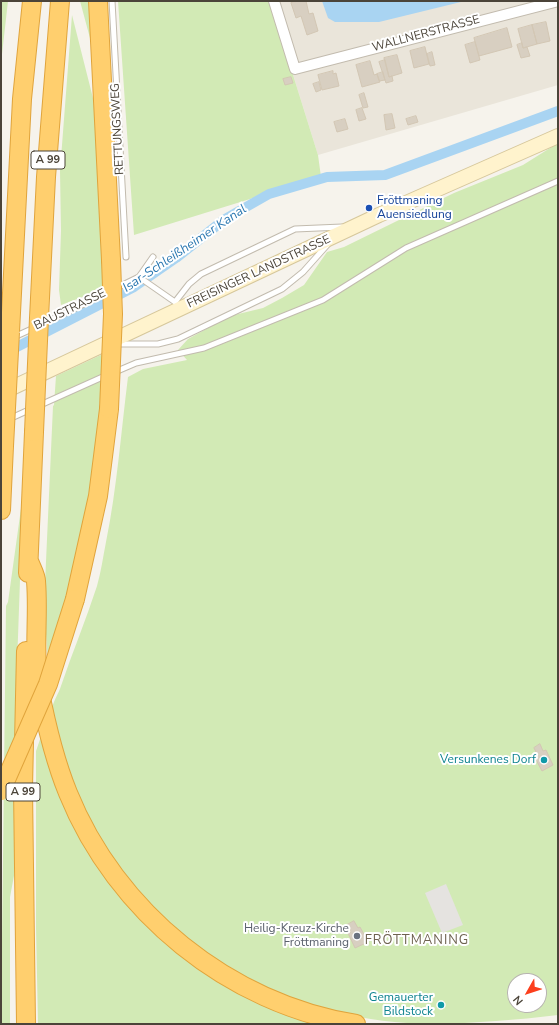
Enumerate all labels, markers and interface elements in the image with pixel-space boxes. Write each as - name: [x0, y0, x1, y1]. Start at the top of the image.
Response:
- street label: WALLNERSTRASSE: [371, 13, 481, 55]
- street label: RETTUNGSWEG: [108, 83, 128, 175]
- road number: A 99: [31, 151, 65, 169]
- place label: Fröttmaning Auensiedlung: [377, 194, 452, 222]
- water label: Isar-Schleißheimer Kanal: [120, 202, 250, 296]
- marker: Fröttmaning Auensiedlung: [364, 203, 374, 213]
- street label: FREISINGER LANDSTRASSE: [185, 232, 333, 312]
- street label: BAUSTRASSE: [32, 286, 108, 334]
- place label: Versunkenes Dorf: [440, 753, 536, 767]
- marker: Versunkenes Dorf: [539, 755, 549, 765]
- road number: A 99: [6, 783, 40, 801]
- place label: Heilig-Kreuz-Kirche Fröttmaning: [244, 922, 349, 950]
- marker: Heilig-Kreuz-Kirche Fröttmaning: [352, 931, 362, 941]
- district label: FRÖTTMANING: [365, 933, 469, 949]
- north arrow: [507, 973, 547, 1013]
- place label: Gemauerter Bildstock: [369, 991, 433, 1019]
- text: N: [510, 992, 526, 1008]
- marker: Gemauerter Bildstock: [436, 1000, 446, 1010]

